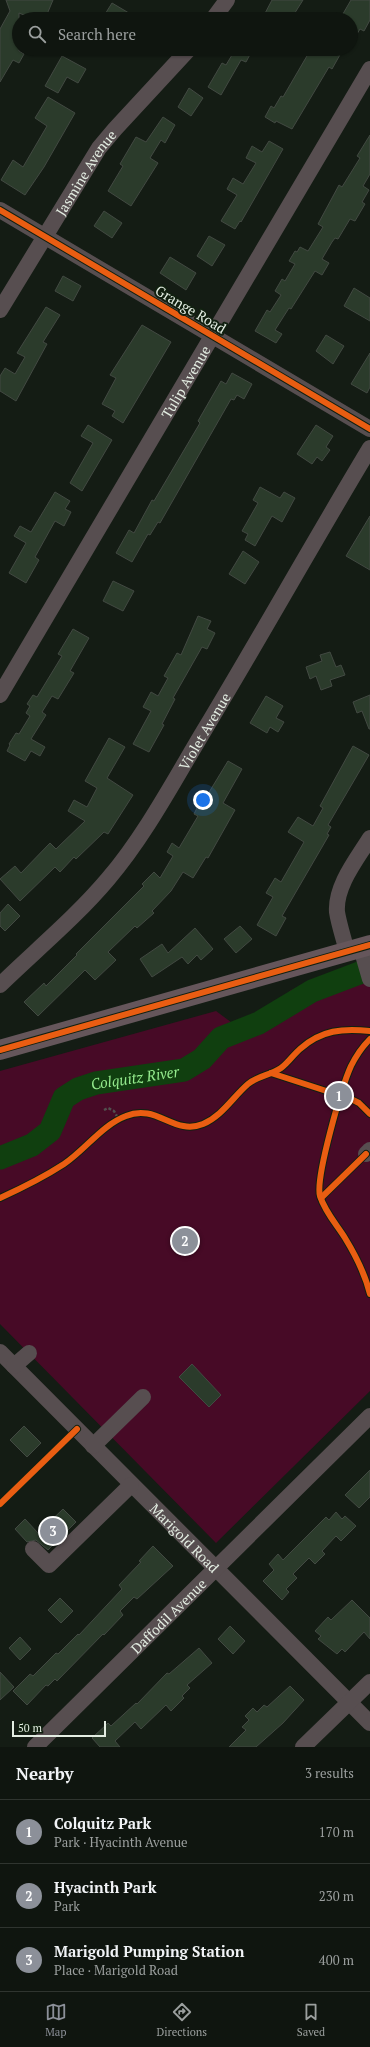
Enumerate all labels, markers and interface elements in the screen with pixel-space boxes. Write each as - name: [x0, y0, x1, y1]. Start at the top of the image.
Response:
- search box: [12, 12, 358, 56]
- icon: search: [26, 23, 48, 45]
- text: Search here: [58, 24, 136, 44]
- street label: Jasmine Avenue: [51, 125, 120, 219]
- street label: Grange Road: [152, 280, 230, 338]
- street label: Tulip Avenue: [156, 342, 214, 422]
- street label: Violet Avenue: [174, 689, 234, 773]
- your location: [193, 790, 213, 810]
- water label: Colquitz River: [88, 1061, 181, 1094]
- pin: 1: [326, 1081, 352, 1111]
- pin: 2: [172, 1226, 198, 1256]
- street label: Marigold Road: [146, 1499, 224, 1576]
- pin: 3: [40, 1516, 66, 1546]
- street label: Daffodil Avenue: [126, 1574, 210, 1657]
- scale bar: [12, 1719, 106, 1738]
- text: 50 m: [18, 1721, 42, 1735]
- text: Nearby: [16, 1762, 74, 1785]
- text: 3 results: [305, 1764, 354, 1782]
- text: Colquitz Park: [54, 1813, 151, 1833]
- text: 1: [25, 1823, 33, 1841]
- text: 170 m: [319, 1823, 354, 1841]
- text: Park · Hyacinth Avenue: [54, 1833, 188, 1851]
- text: Hyacinth Park: [54, 1877, 156, 1897]
- text: 2: [25, 1887, 33, 1905]
- text: 230 m: [319, 1887, 354, 1905]
- text: Park: [54, 1897, 80, 1915]
- text: Marigold Pumping Station: [54, 1941, 244, 1961]
- text: 3: [25, 1951, 33, 1969]
- text: 400 m: [319, 1951, 354, 1969]
- text: Place · Marigold Road: [54, 1961, 178, 1979]
- tab: Map: [45, 2001, 67, 2039]
- tab: Directions: [156, 2001, 207, 2039]
- tab: Saved: [297, 2001, 325, 2039]

